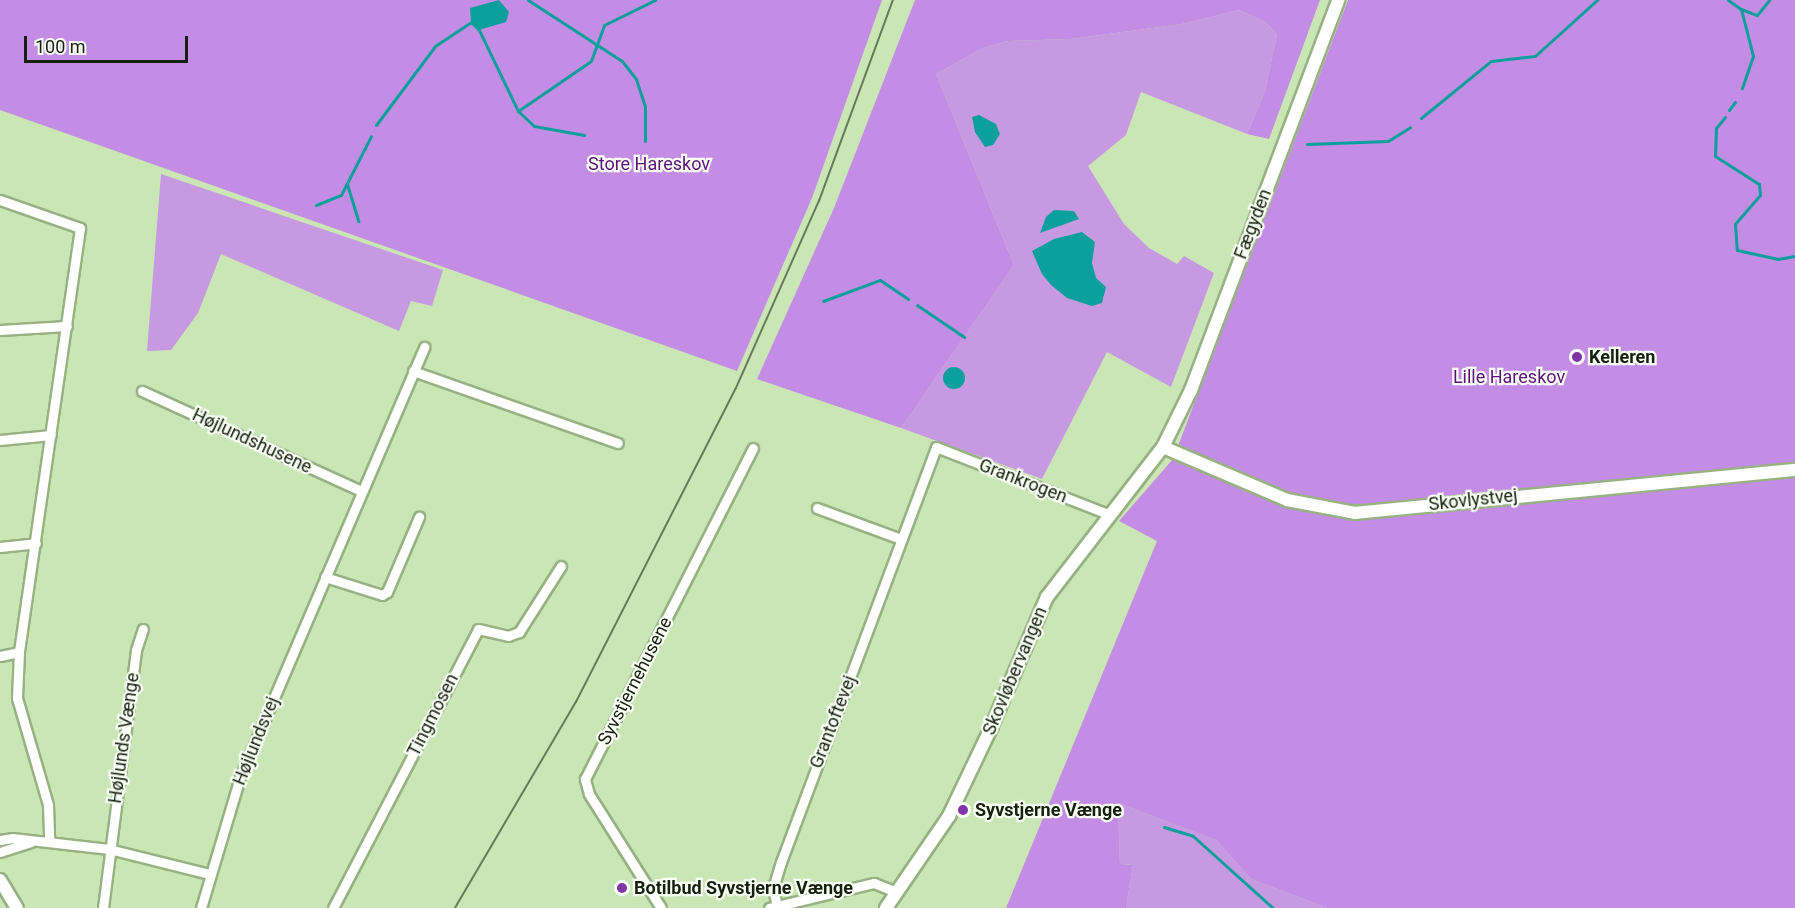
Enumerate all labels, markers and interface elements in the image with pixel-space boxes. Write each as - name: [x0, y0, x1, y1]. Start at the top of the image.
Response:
- scale bar: [27, 24, 190, 62]
- text: 100 m: [35, 36, 86, 57]
- park label: Store Hareskov: [588, 153, 710, 175]
- street label: Fægyden: [1230, 186, 1276, 262]
- place label: Kelleren: [1589, 346, 1655, 368]
- marker: Kelleren: [1570, 350, 1584, 364]
- park label: Lille Hareskov: [1453, 366, 1565, 388]
- street label: Højlundshusene: [189, 404, 315, 478]
- street label: Grankrogen: [976, 454, 1070, 508]
- street label: Skovlystvej: [1428, 485, 1518, 515]
- street label: Skovløbervangen: [978, 604, 1052, 738]
- street label: Syvstjernehusene: [593, 613, 677, 749]
- street label: Tingmosen: [403, 670, 463, 760]
- street label: Højlunds Vænge: [104, 671, 144, 805]
- street label: Grantoftevej: [805, 672, 861, 772]
- street label: Højlundsvej: [228, 694, 284, 788]
- place label: Syvstjerne Vænge: [975, 799, 1122, 821]
- marker: Syvstjerne Vænge: [956, 803, 970, 817]
- place label: Botilbud Syvstjerne Vænge: [634, 877, 853, 899]
- marker: Botilbud Syvstjerne Vænge: [615, 881, 629, 895]

